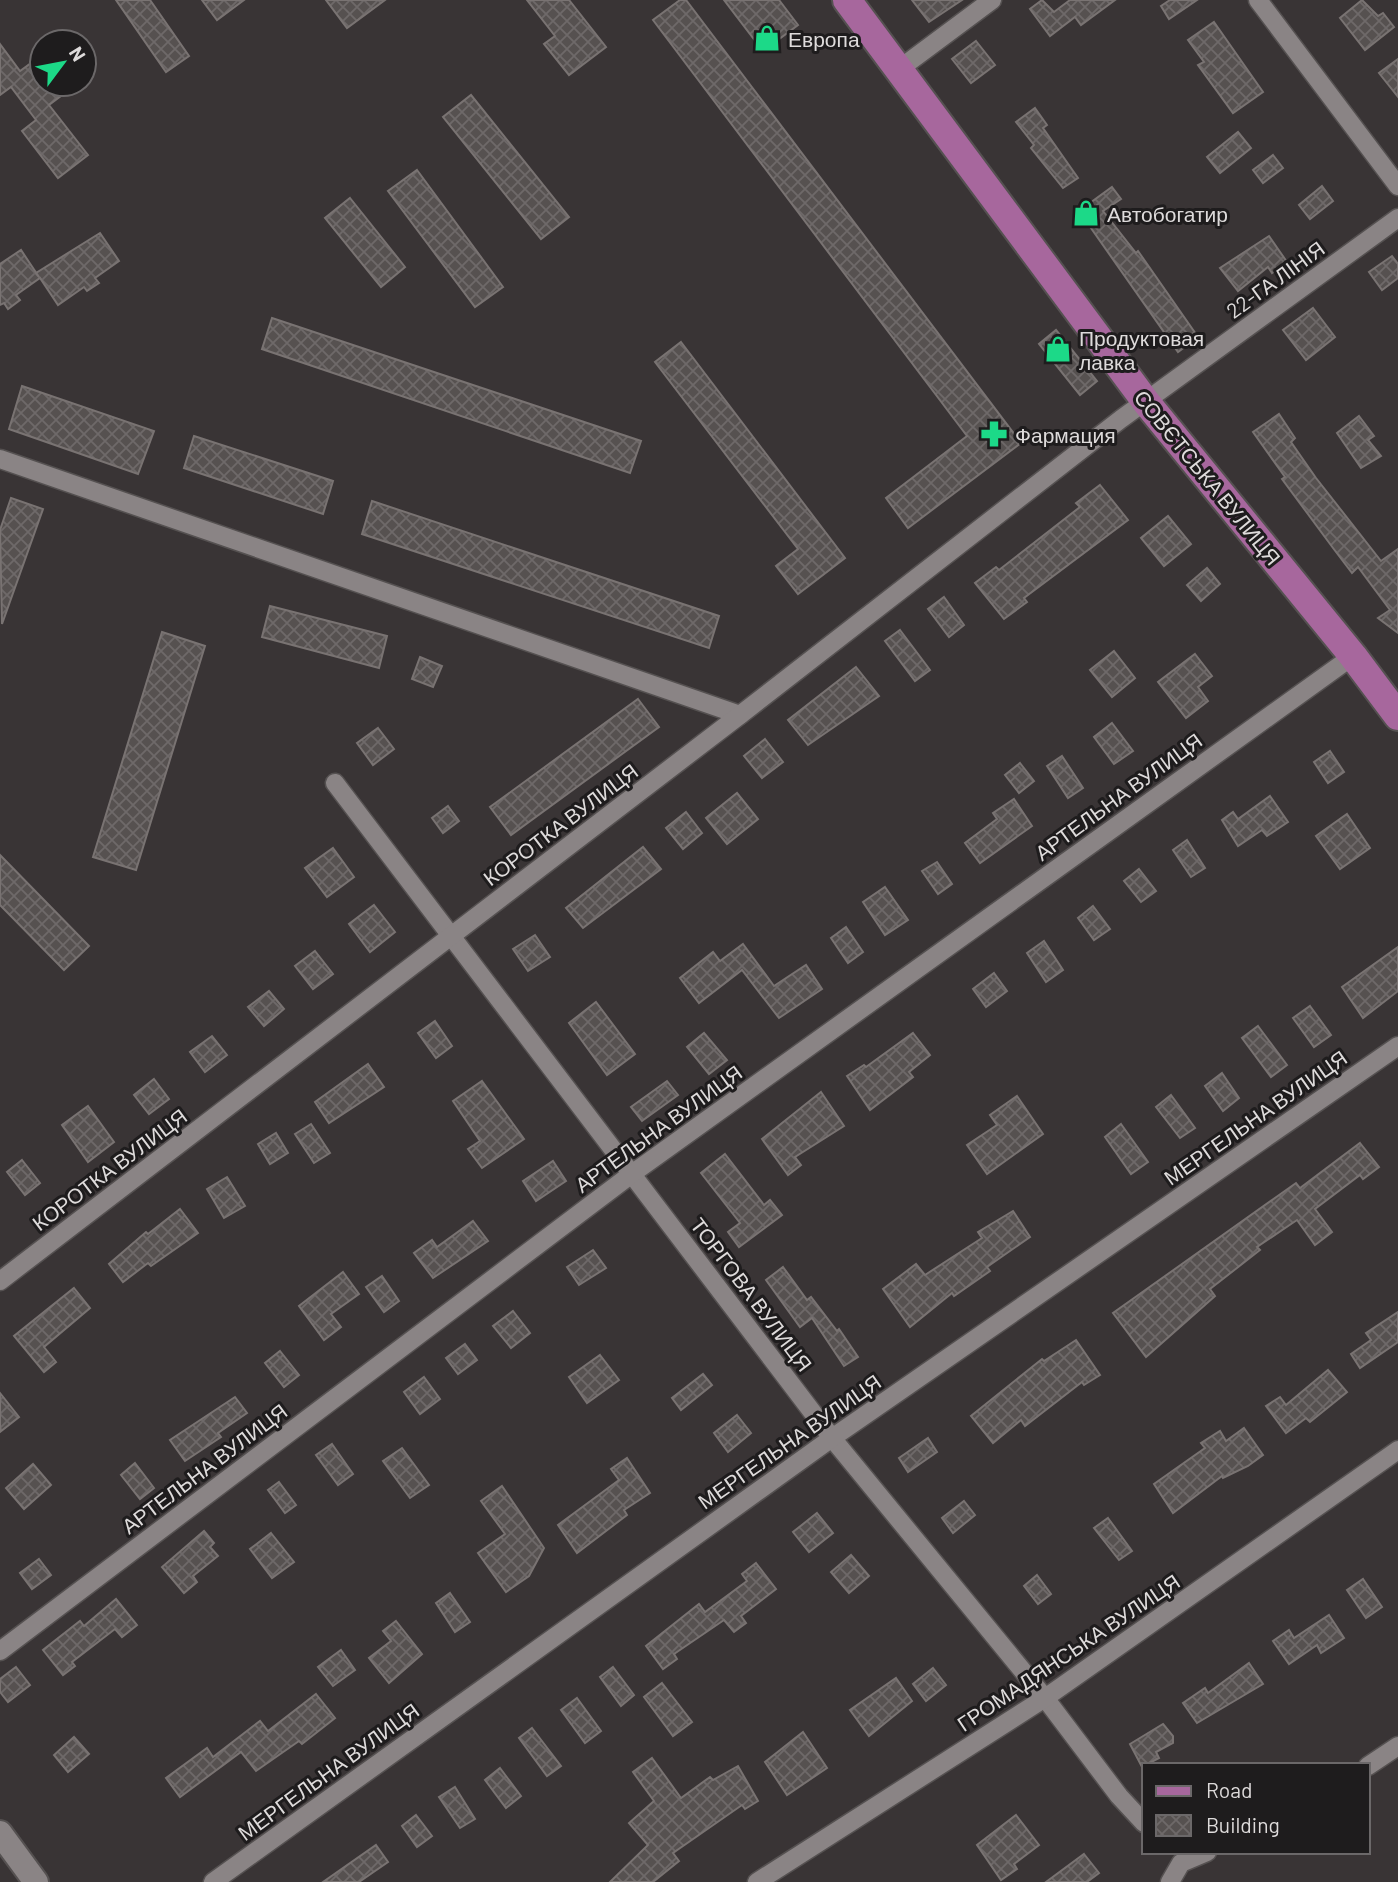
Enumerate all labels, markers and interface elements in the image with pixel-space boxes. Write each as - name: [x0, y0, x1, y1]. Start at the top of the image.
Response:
- shop icon: Европа: [752, 23, 782, 53]
- place label: Европа: [788, 26, 860, 51]
- north arrow: [28, 28, 98, 98]
- text: N: [65, 42, 91, 65]
- shop icon: Автобогатир: [1071, 198, 1101, 228]
- place label: Автобогатир: [1107, 201, 1228, 226]
- street label: 22-ГА ЛІНІЯ: [1221, 235, 1329, 323]
- place label: Продуктовая лавка: [1079, 325, 1204, 374]
- shop icon: Продуктовая лавка: [1043, 334, 1073, 364]
- street label: СОВЄТСЬКА ВУЛИЦЯ: [1130, 384, 1286, 570]
- pharmacy icon: Фармация: [979, 419, 1009, 449]
- place label: Фармация: [1015, 422, 1116, 447]
- street label: АРТЕЛЬНА ВУЛИЦЯ: [1030, 727, 1206, 865]
- street label: КОРОТКА ВУЛИЦЯ: [478, 758, 642, 890]
- street label: МЕРГЕЛЬНА ВУЛИЦЯ: [1159, 1044, 1351, 1190]
- street label: АРТЕЛЬНА ВУЛИЦЯ: [570, 1059, 746, 1197]
- street label: КОРОТКА ВУЛИЦЯ: [27, 1103, 191, 1235]
- street label: ТОРГОВА ВУЛИЦЯ: [686, 1212, 818, 1376]
- street label: МЕРГЕЛЬНА ВУЛИЦЯ: [693, 1368, 885, 1514]
- street label: АРТЕЛЬНА ВУЛИЦЯ: [116, 1398, 292, 1538]
- street label: ГРОМАДЯНСЬКА ВУЛИЦЯ: [952, 1568, 1184, 1736]
- street label: МЕРГЕЛЬНА ВУЛИЦЯ: [233, 1697, 423, 1845]
- legend: [1142, 1763, 1370, 1854]
- text: Road: [1206, 1777, 1252, 1802]
- text: Building: [1206, 1812, 1280, 1837]

